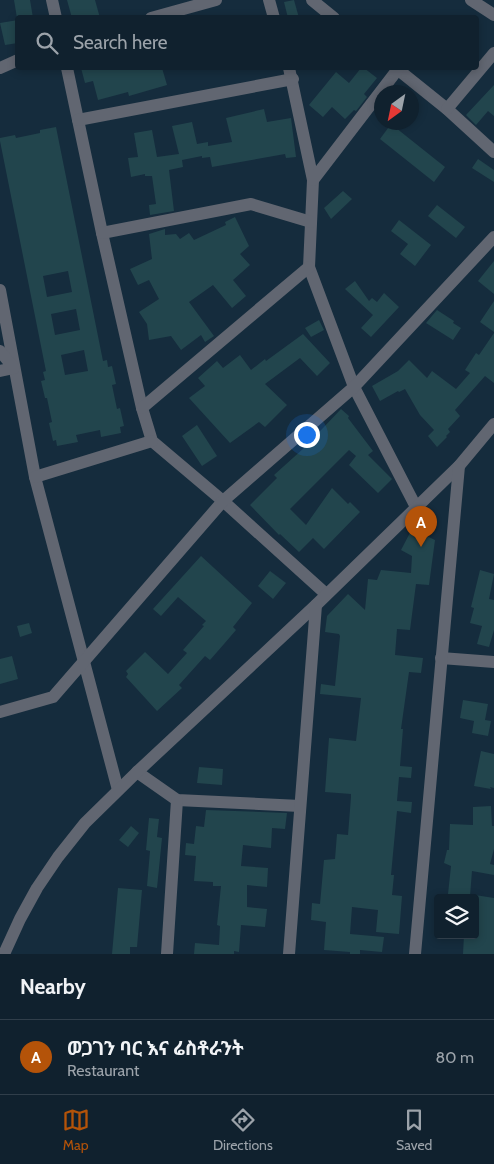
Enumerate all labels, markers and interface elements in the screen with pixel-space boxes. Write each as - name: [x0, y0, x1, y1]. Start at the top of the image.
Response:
- search box: [15, 15, 479, 70]
- icon: search: [33, 29, 61, 57]
- text: Search here: [73, 31, 167, 54]
- north arrow: [374, 85, 419, 130]
- your location: [294, 422, 320, 448]
- pin: A: [405, 506, 437, 547]
- map controls: [434, 894, 479, 939]
- button: layers: [434, 894, 479, 939]
- text: Nearby: [20, 974, 86, 999]
- text: ወጋገን ባር እና ሬስቶራንት: [67, 1037, 244, 1060]
- text: A: [31, 1048, 41, 1067]
- text: 80 m: [436, 1048, 474, 1067]
- text: Restaurant: [67, 1061, 139, 1080]
- tab: Map: [62, 1106, 90, 1154]
- tab: Directions: [213, 1106, 273, 1154]
- tab: Saved: [396, 1106, 432, 1154]

